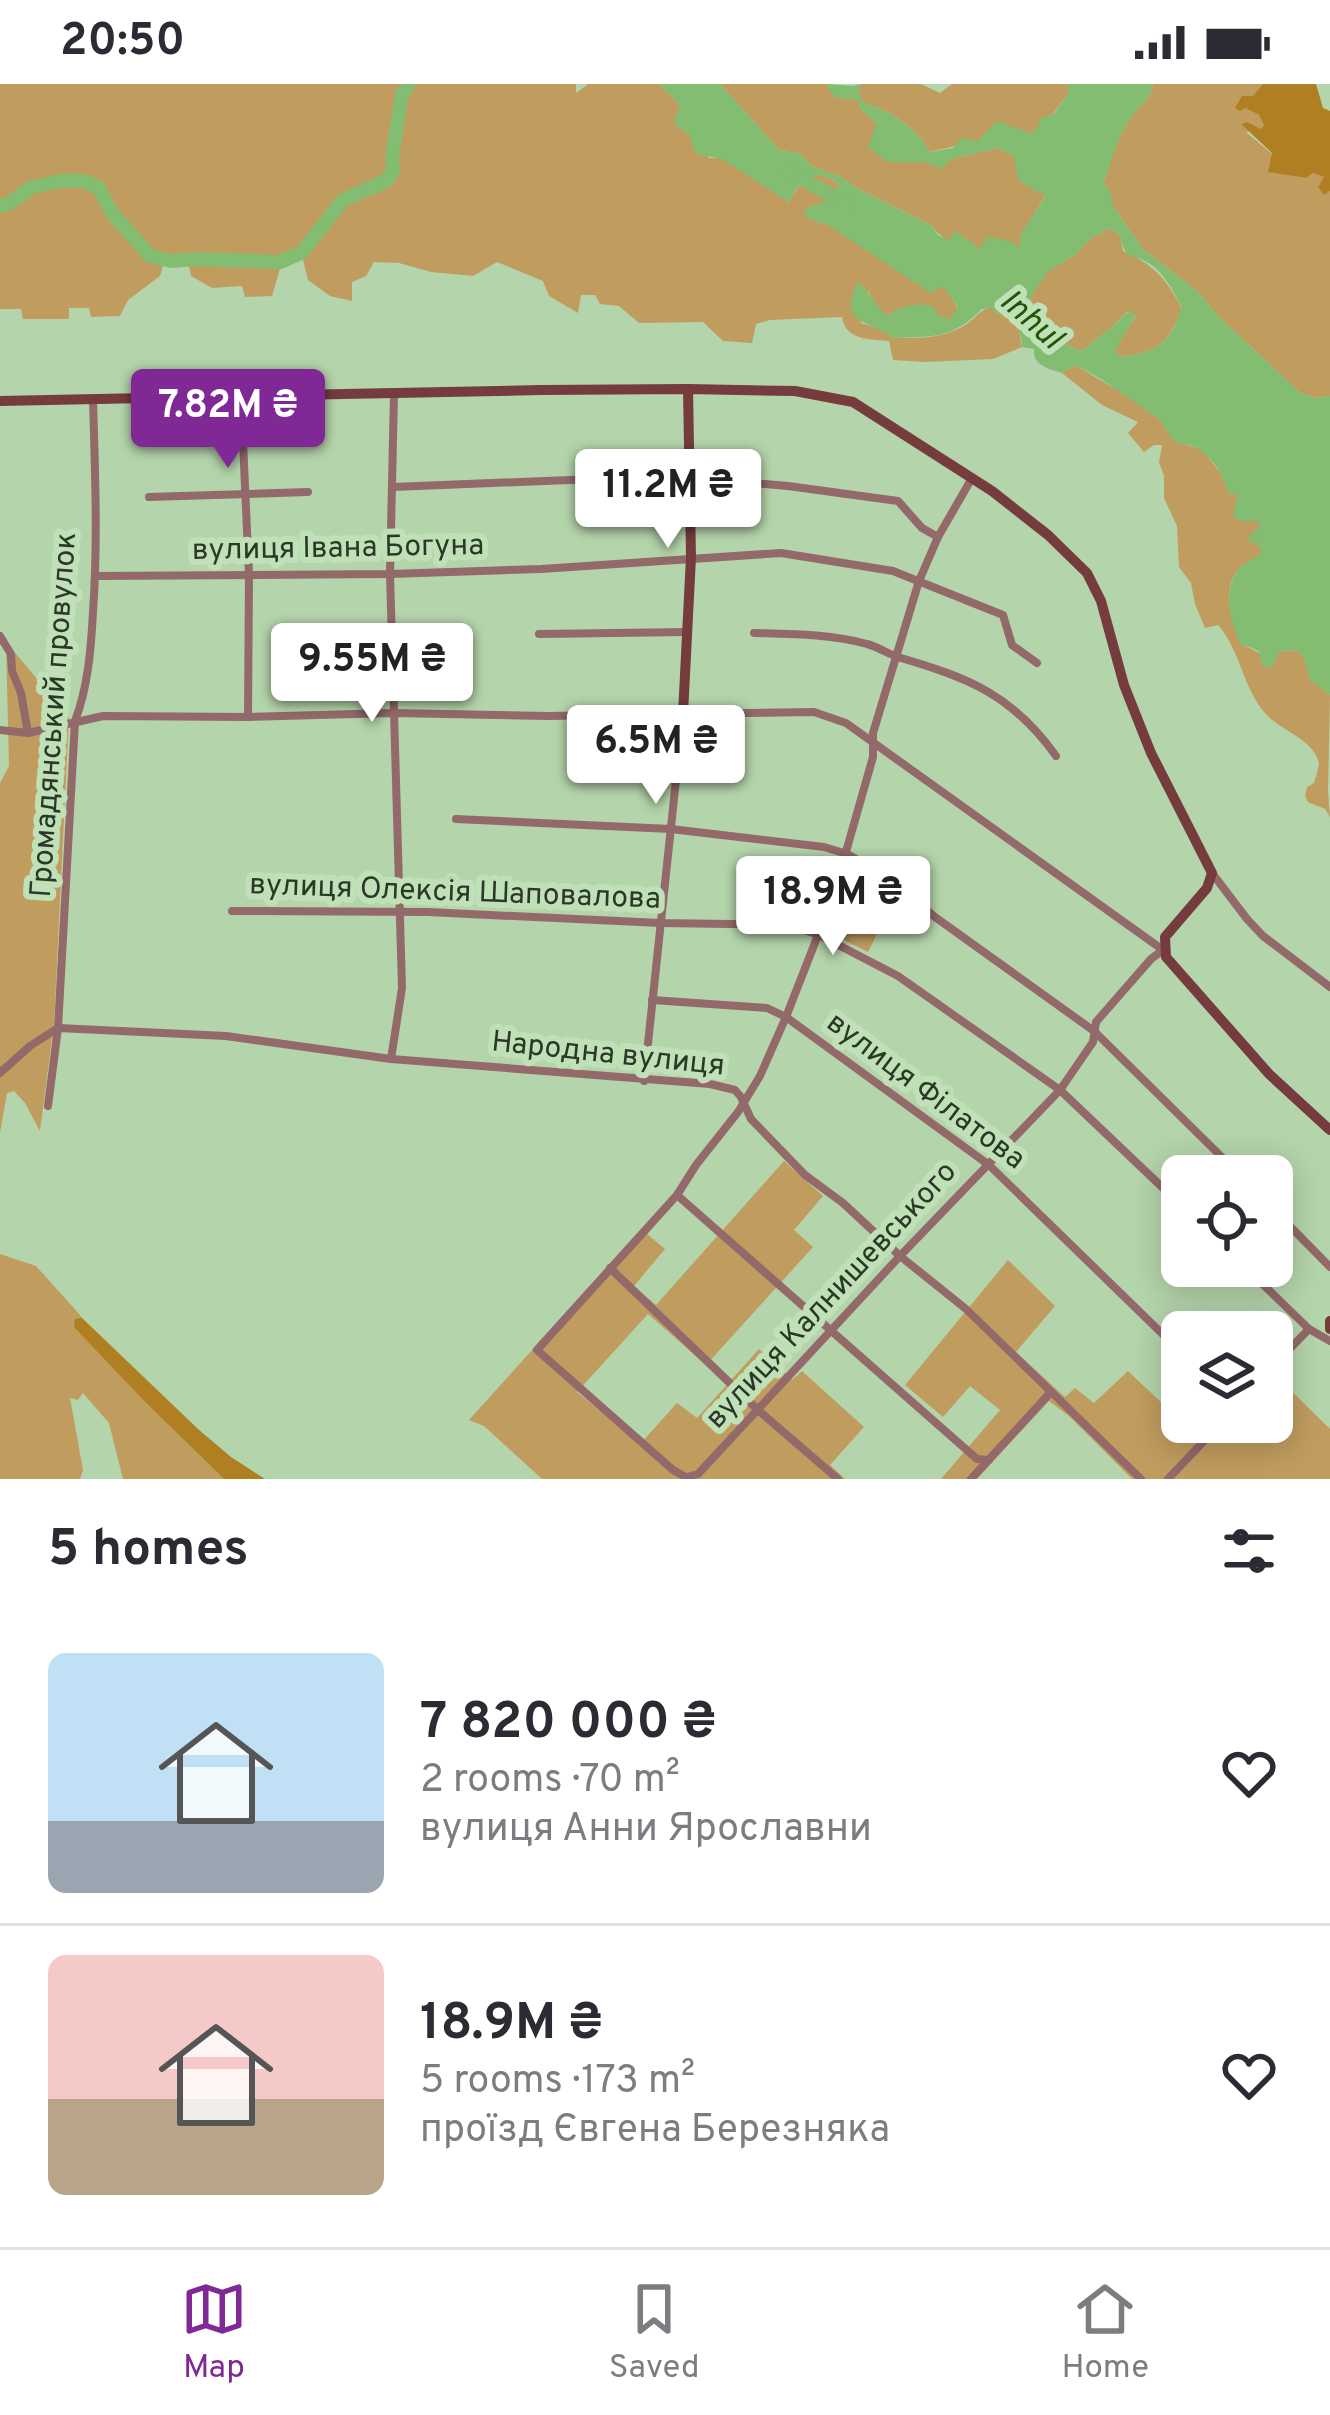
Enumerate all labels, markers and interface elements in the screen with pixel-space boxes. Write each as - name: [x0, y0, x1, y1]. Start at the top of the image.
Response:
- text: 20:50: [60, 14, 185, 71]
- water label: Inhul: [990, 282, 1072, 361]
- pin: 7.82M ₴: [117, 369, 339, 471]
- text: 7.82M ₴: [158, 383, 298, 432]
- pin: 11.2M ₴: [557, 449, 779, 551]
- text: 11.2M ₴: [602, 463, 734, 512]
- street label: вулиця Івана Богуна: [192, 528, 484, 570]
- street label: Громадянський провулок: [24, 531, 86, 899]
- pin: 9.55M ₴: [261, 623, 483, 725]
- text: 9.55M ₴: [298, 637, 446, 686]
- pin: 6.5M ₴: [558, 705, 754, 807]
- text: 6.5M ₴: [594, 719, 718, 768]
- pin: 18.9M ₴: [722, 856, 944, 958]
- street label: вулиця Олексія Шаповалова: [249, 867, 661, 919]
- text: 18.9M ₴: [763, 870, 903, 919]
- street label: вулиця Філатова: [818, 1005, 1032, 1179]
- street label: Народна вулиця: [490, 1024, 726, 1086]
- street label: вулиця Калнишевського: [698, 1155, 966, 1437]
- map controls: [1161, 1155, 1293, 1443]
- button: locate: [1161, 1155, 1293, 1287]
- button: layers: [1161, 1311, 1293, 1443]
- icon: filters: [1216, 1518, 1282, 1584]
- text: 5 homes: [48, 1519, 249, 1584]
- text: 7 820 000 ₴: [420, 1692, 716, 1757]
- icon: home: [144, 1701, 288, 1845]
- icon: heart: [1216, 1740, 1282, 1806]
- text: 2 rooms · 70 m²: [420, 1757, 680, 1806]
- text: вулиця Анни Ярославни: [420, 1806, 872, 1855]
- text: 18.9M ₴: [420, 1993, 603, 2058]
- icon: home: [144, 2003, 288, 2147]
- icon: heart: [1216, 2042, 1282, 2108]
- text: 5 rooms · 173 m²: [420, 2058, 695, 2107]
- text: проїзд Євгена Березняка: [420, 2107, 890, 2156]
- tab: Map: [181, 2276, 247, 2390]
- tab: Saved: [609, 2276, 700, 2390]
- tab: Home: [1061, 2276, 1149, 2390]

